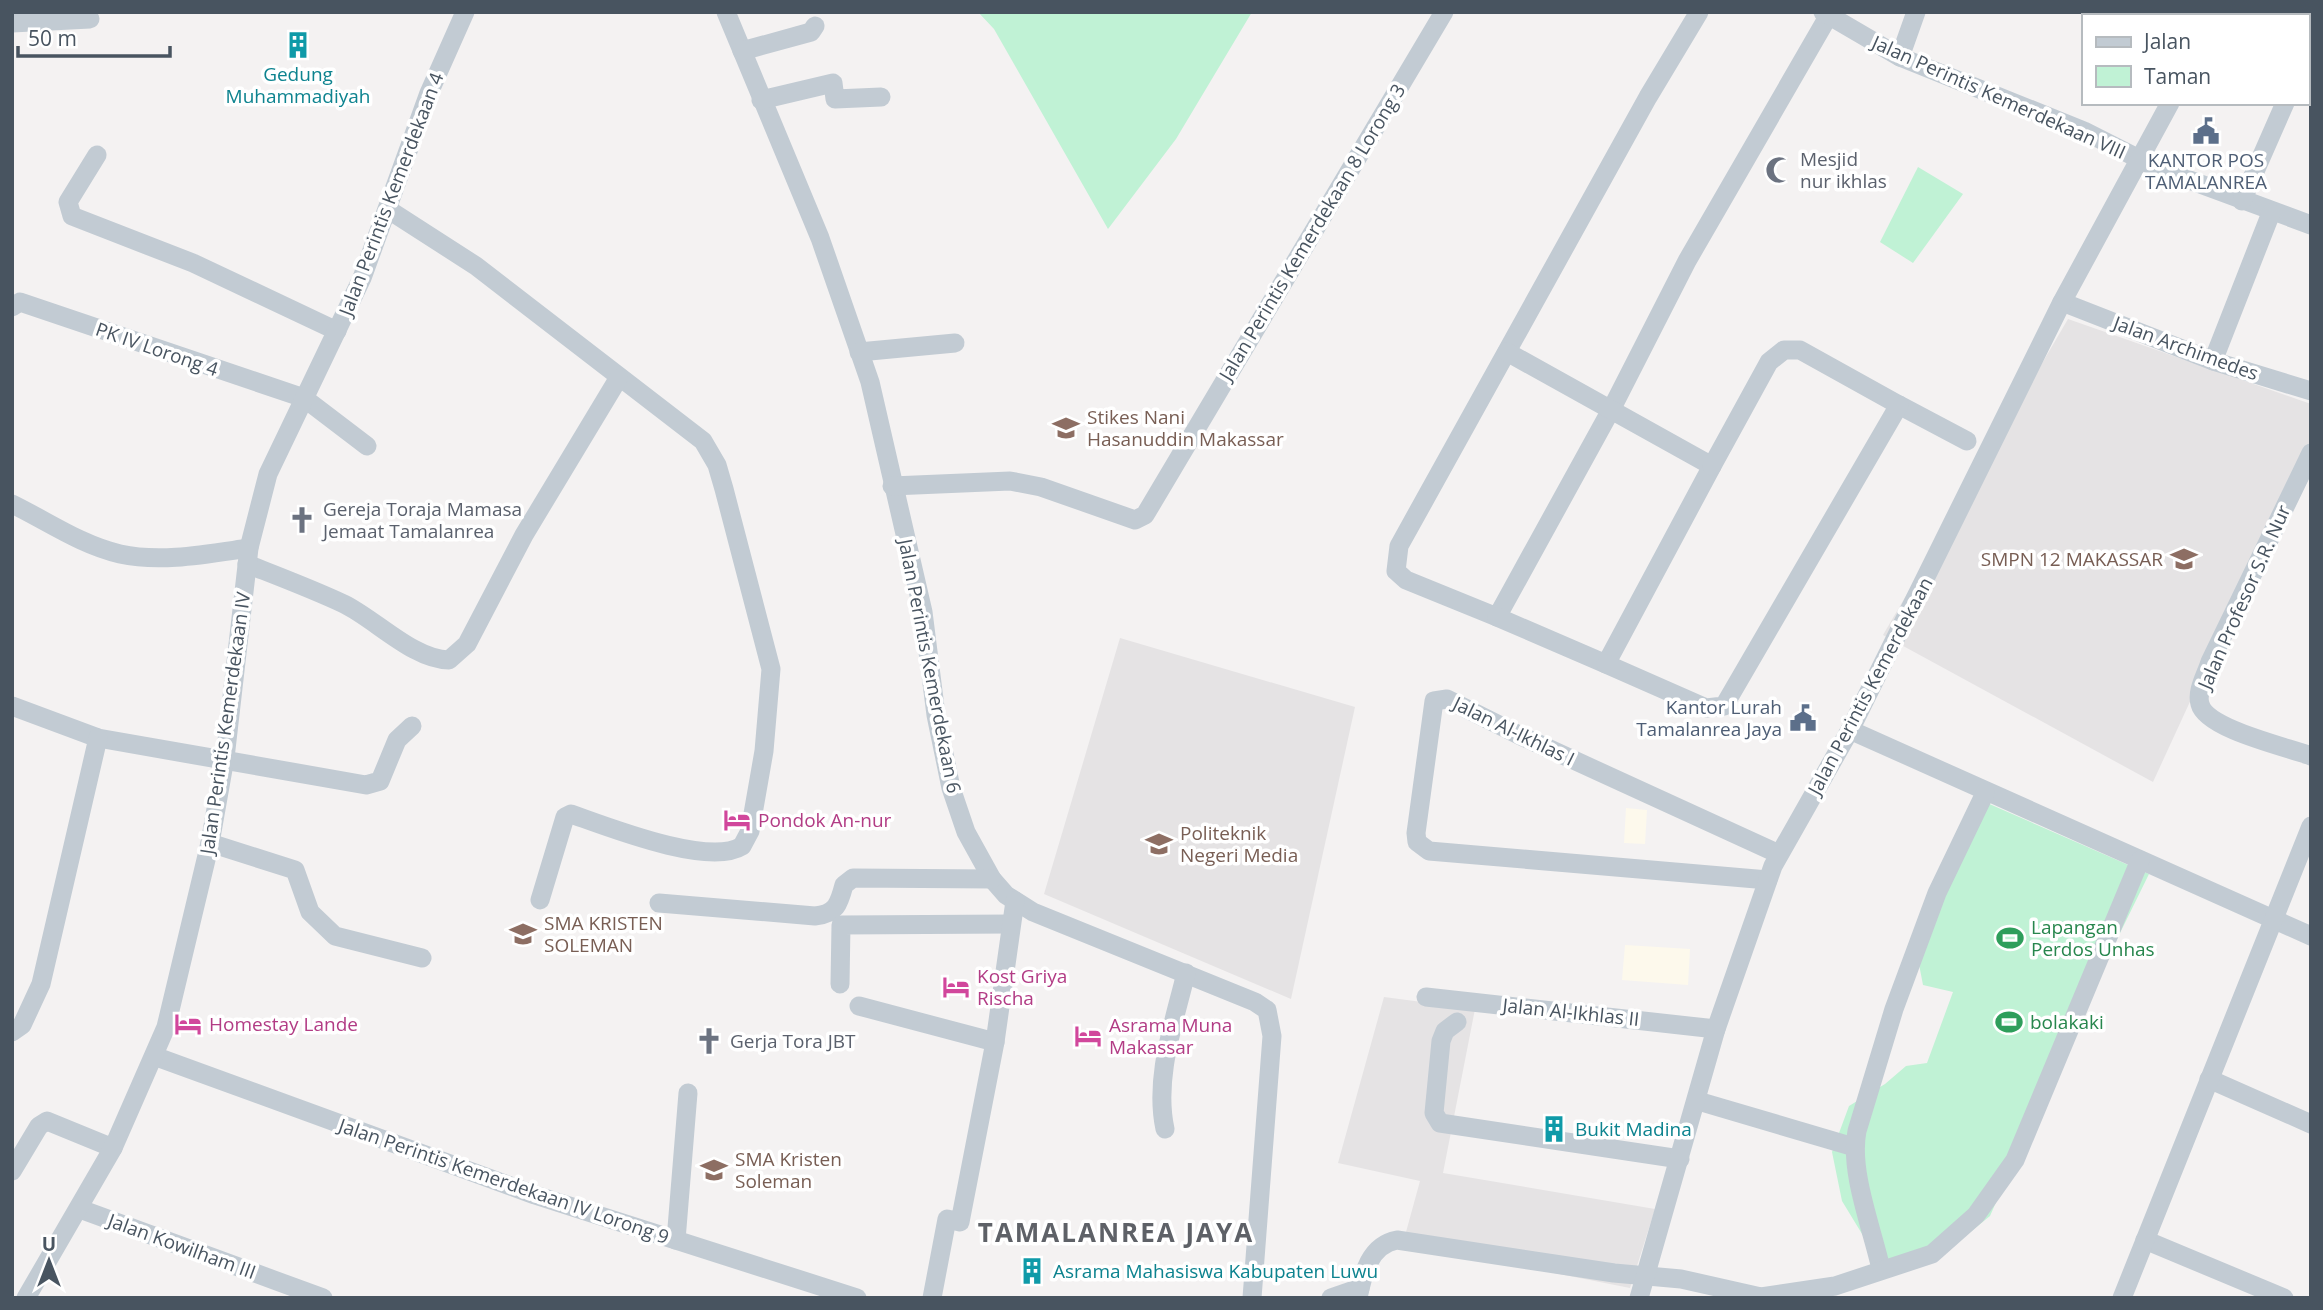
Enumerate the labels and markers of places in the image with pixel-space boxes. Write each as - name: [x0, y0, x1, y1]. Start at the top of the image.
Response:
- building icon: Gedung Muhammadiyah: [283, 30, 313, 60]
- place label: Gedung Muhammadiyah: [226, 61, 370, 109]
- public building icon: KANTOR POS TAMALANREA: [2191, 116, 2221, 146]
- place label: Mesjid nur ikhlas: [1800, 146, 1887, 194]
- place label: KANTOR POS TAMALANREA: [2145, 147, 2267, 195]
- mosque icon: Mesjid nur ikhlas: [1764, 155, 1794, 185]
- place label: Stikes Nani Hasanuddin Makassar: [1087, 404, 1284, 452]
- school or university icon: Stikes Nani Hasanuddin Makassar: [1051, 413, 1081, 443]
- place label: Gereja Toraja Mamasa Jemaat Tamalanrea: [321, 496, 522, 544]
- church icon: Gereja Toraja Mamasa Jemaat Tamalanrea: [287, 505, 317, 535]
- school or university icon: SMPN 12 MAKASSAR: [2169, 544, 2199, 574]
- place label: SMPN 12 MAKASSAR: [1981, 546, 2163, 572]
- place label: Kantor Lurah Tamalanrea Jaya: [1636, 694, 1782, 742]
- public building icon: Kantor Lurah Tamalanrea Jaya: [1788, 703, 1818, 733]
- hotel icon: Pondok An-nur: [722, 805, 752, 835]
- place label: Pondok An-nur: [758, 807, 892, 833]
- place label: Politeknik Negeri Media: [1180, 820, 1298, 868]
- school or university icon: Politeknik Negeri Media: [1144, 829, 1174, 859]
- place label: SMA KRISTEN SOLEMAN: [544, 910, 663, 958]
- place label: Lapangan Perdos Unhas: [2031, 914, 2155, 962]
- school or university icon: SMA KRISTEN SOLEMAN: [508, 919, 538, 949]
- sports icon: Lapangan Perdos Unhas: [1995, 923, 2025, 953]
- place label: Kost Griya Rischa: [977, 963, 1067, 1011]
- hotel icon: Kost Griya Rischa: [941, 972, 971, 1002]
- sports icon: bolakaki: [1994, 1007, 2024, 1037]
- hotel icon: Homestay Lande: [173, 1009, 203, 1039]
- place label: bolakaki: [2030, 1009, 2104, 1035]
- place label: Homestay Lande: [209, 1011, 358, 1037]
- place label: Asrama Muna Makassar: [1109, 1012, 1232, 1060]
- hotel icon: Asrama Muna Makassar: [1073, 1021, 1103, 1051]
- church icon: Gerja Tora JBT: [694, 1026, 724, 1056]
- place label: Gerja Tora JBT: [730, 1028, 856, 1054]
- building icon: Bukit Madina: [1539, 1114, 1569, 1144]
- place label: Bukit Madina: [1575, 1116, 1692, 1142]
- place label: SMA Kristen Soleman: [735, 1146, 842, 1194]
- school or university icon: SMA Kristen Soleman: [699, 1155, 729, 1185]
- building icon: Asrama Mahasiswa Kabupaten Luwu: [1017, 1256, 1047, 1286]
- place label: Asrama Mahasiswa Kabupaten Luwu: [1053, 1258, 1378, 1284]

